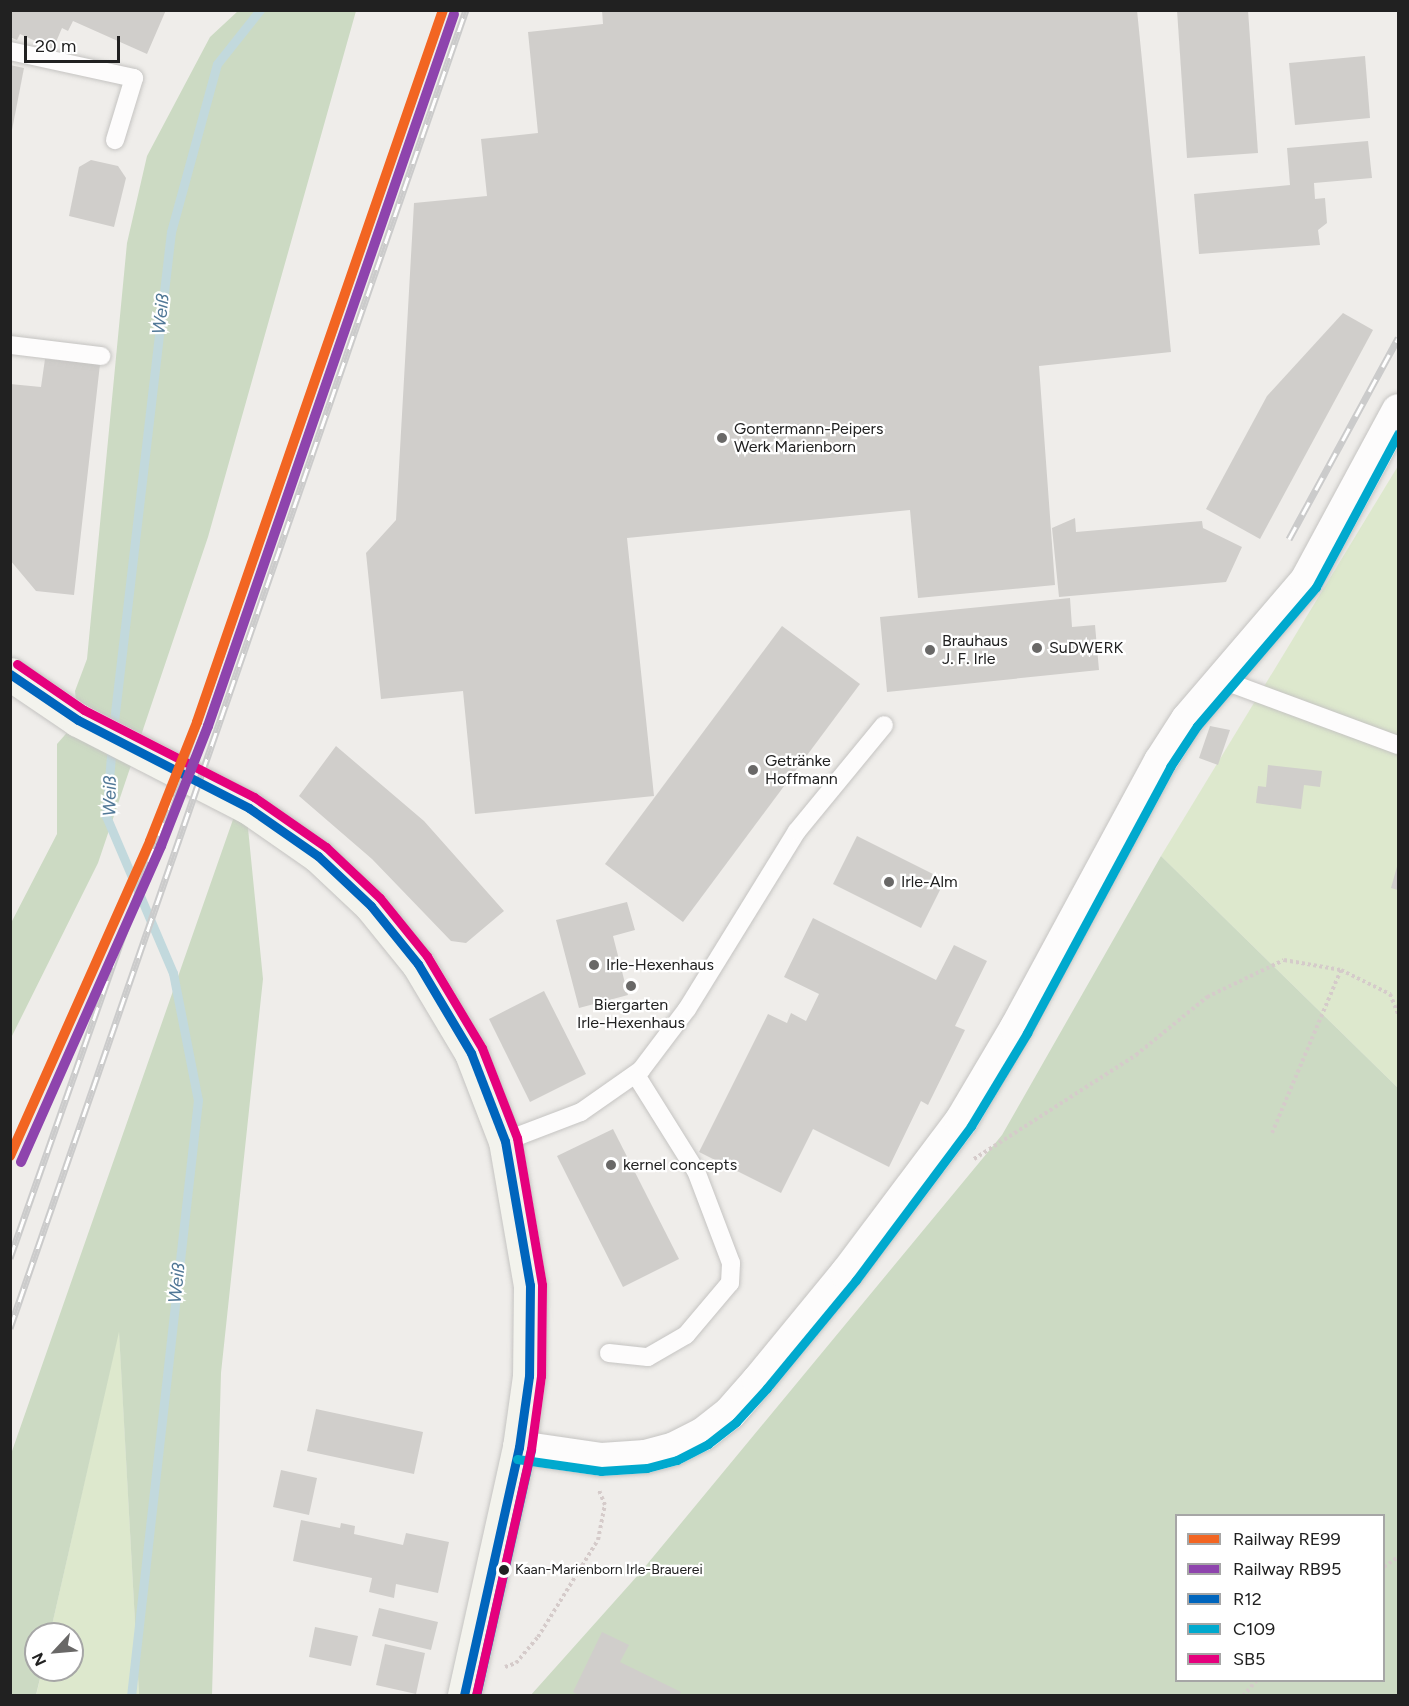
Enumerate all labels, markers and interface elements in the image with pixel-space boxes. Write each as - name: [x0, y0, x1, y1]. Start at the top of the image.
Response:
- scale bar: [27, 24, 123, 62]
- text: 20 m: [35, 35, 76, 57]
- water label: Weiß: [148, 292, 174, 336]
- place label: Gontermann-Peipers Werk Marienborn: [734, 419, 883, 457]
- marker: Gontermann-Peipers Werk Marienborn: [715, 431, 729, 445]
- place label: Brauhaus J. F. Irle: [942, 631, 1008, 669]
- place label: SuDWERK: [1049, 638, 1123, 658]
- marker: SuDWERK: [1030, 641, 1044, 655]
- marker: Brauhaus J. F. Irle: [923, 643, 937, 657]
- place label: Getränke Hoffmann: [765, 751, 838, 789]
- marker: Getränke Hoffmann: [746, 763, 760, 777]
- water label: Weiß: [99, 775, 121, 817]
- place label: Irle-Alm: [901, 872, 958, 892]
- marker: Irle-Alm: [882, 875, 896, 889]
- place label: Irle-Hexenhaus: [606, 955, 714, 975]
- marker: Irle-Hexenhaus: [587, 958, 601, 972]
- marker: Biergarten Irle-Hexenhaus: [624, 979, 638, 993]
- place label: Biergarten Irle-Hexenhaus: [577, 995, 685, 1033]
- place label: kernel concepts: [623, 1155, 737, 1175]
- marker: kernel concepts: [604, 1158, 618, 1172]
- water label: Weiß: [164, 1262, 190, 1304]
- legend: [1175, 1514, 1385, 1682]
- text: Railway RE99: [1233, 1528, 1341, 1550]
- text: Railway RB95: [1233, 1558, 1341, 1580]
- place label: Kaan-Marienborn Irle-Brauerei: [515, 1562, 703, 1578]
- marker: Kaan-Marienborn Irle-Brauerei: [498, 1564, 510, 1576]
- text: R12: [1233, 1588, 1262, 1610]
- text: C109: [1233, 1618, 1275, 1640]
- north arrow: [24, 1622, 84, 1682]
- text: SB5: [1233, 1648, 1265, 1670]
- text: N: [28, 1650, 50, 1669]

